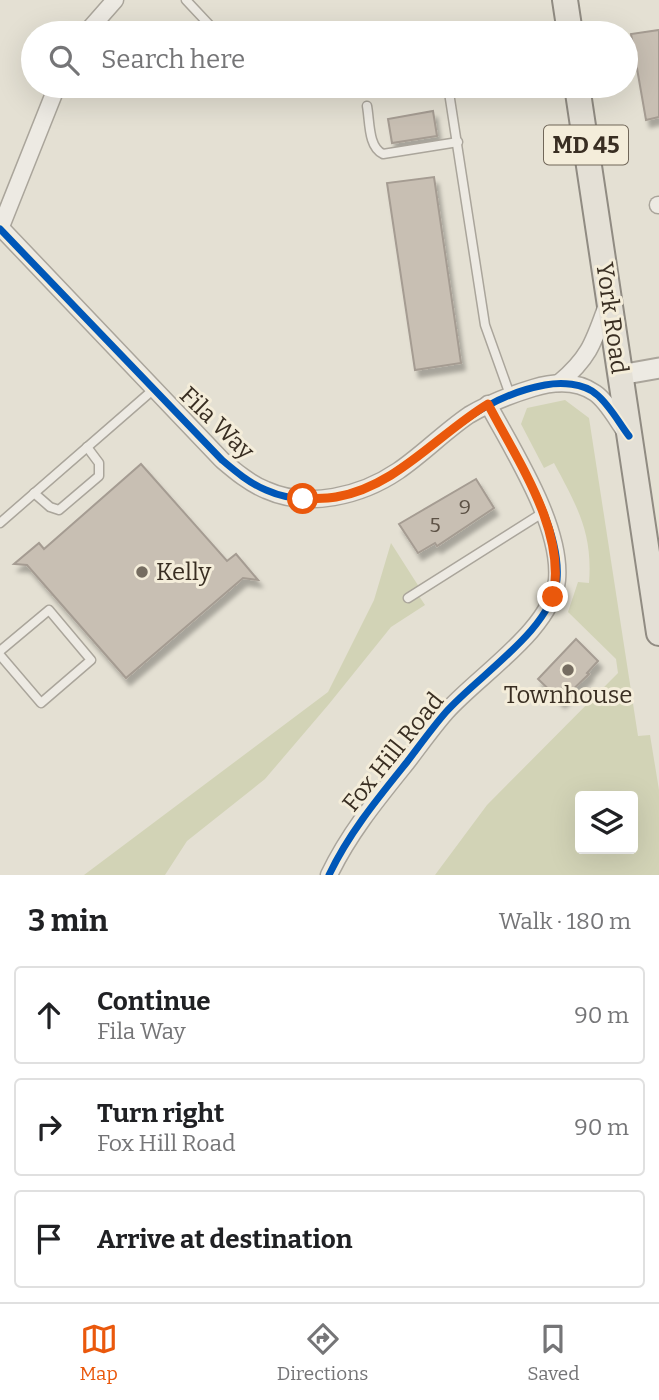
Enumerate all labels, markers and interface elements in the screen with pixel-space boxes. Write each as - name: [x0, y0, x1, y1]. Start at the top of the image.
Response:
- search box: [21, 21, 638, 98]
- icon: search: [45, 41, 83, 79]
- text: Search here: [101, 44, 245, 75]
- road number: MD 45: [544, 126, 628, 164]
- street label: York Road: [590, 260, 634, 376]
- street label: Fila Way: [174, 381, 260, 465]
- route start: [287, 483, 318, 514]
- house number: 9: [459, 494, 471, 520]
- house number: 5: [429, 512, 441, 538]
- place label: Kelly: [156, 558, 212, 586]
- marker: Kelly: [134, 564, 150, 580]
- route end: [537, 581, 568, 612]
- marker: Townhouse: [560, 662, 576, 678]
- place label: Townhouse: [504, 681, 632, 709]
- street label: Fox Hill Road: [337, 687, 449, 817]
- map controls: [575, 791, 638, 854]
- button: layers: [575, 791, 638, 854]
- text: 3 min: [28, 903, 108, 939]
- text: Walk · 180 m: [499, 907, 631, 935]
- text: Continue: [97, 986, 211, 1017]
- icon: ahead: [30, 996, 68, 1034]
- text: 90 m: [574, 1001, 629, 1029]
- text: Fila Way: [97, 1017, 186, 1045]
- text: Turn right: [97, 1098, 224, 1129]
- icon: right: [30, 1108, 68, 1146]
- text: 90 m: [574, 1113, 629, 1141]
- text: Fox Hill Road: [97, 1129, 236, 1157]
- icon: arrive: [30, 1220, 68, 1258]
- text: Arrive at destination: [97, 1224, 352, 1255]
- tab: Map: [80, 1320, 118, 1385]
- tab: Directions: [277, 1320, 368, 1385]
- tab: Saved: [527, 1320, 579, 1385]

